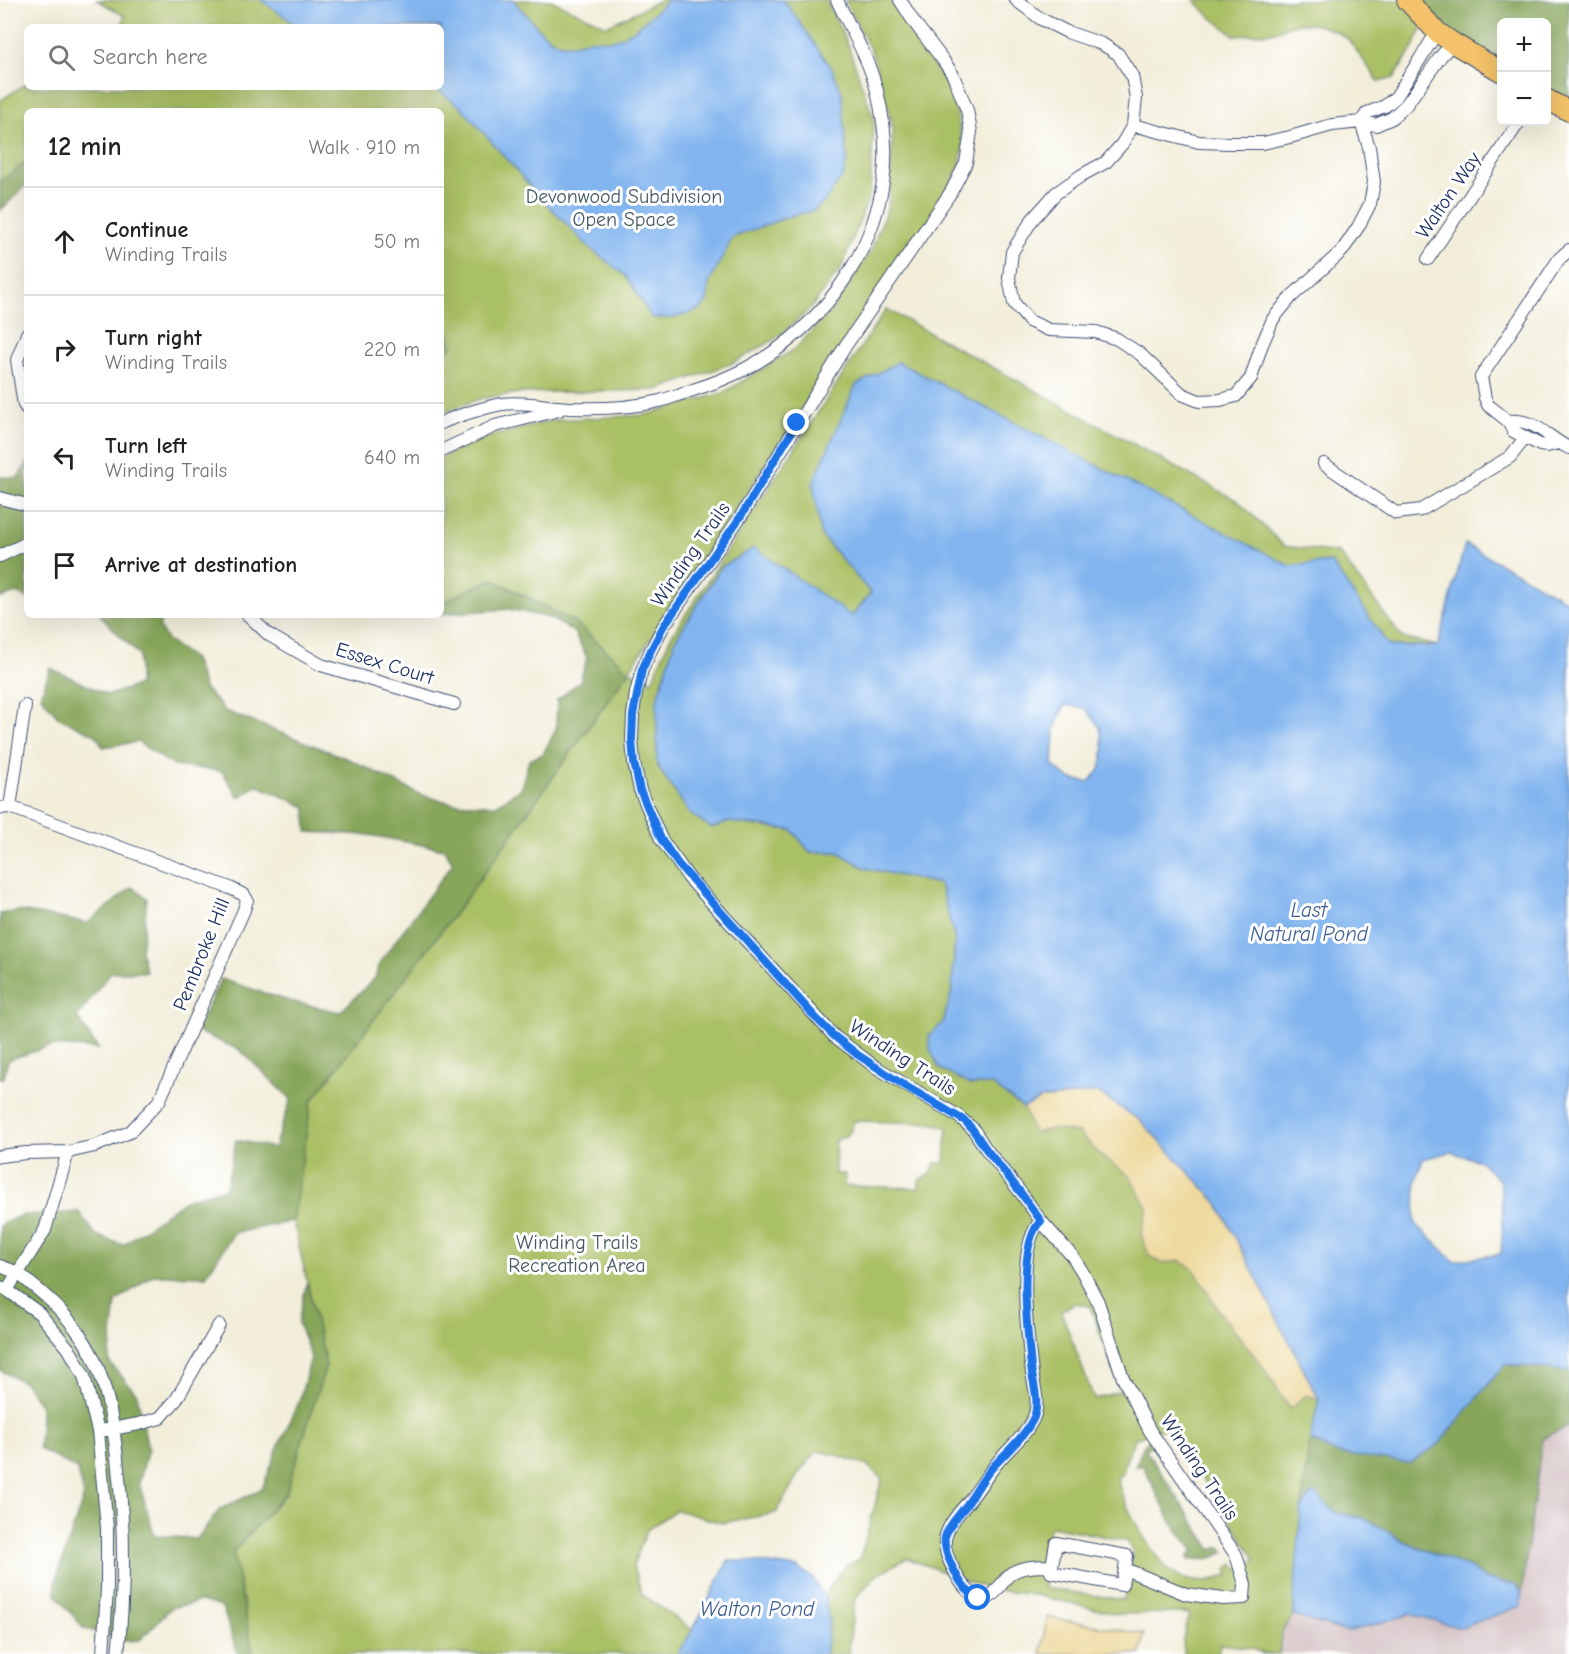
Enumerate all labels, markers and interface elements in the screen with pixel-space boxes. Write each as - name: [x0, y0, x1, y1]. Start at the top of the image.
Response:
- map controls: [1497, 18, 1551, 126]
- button: +: [1497, 18, 1551, 72]
- search box: [24, 24, 444, 90]
- icon: search: [45, 41, 78, 74]
- text: Search here: [93, 44, 208, 70]
- button: −: [1497, 72, 1551, 126]
- text: 12 min: [48, 132, 122, 162]
- text: Walk · 910 m: [309, 136, 420, 159]
- street label: Walton Way: [1411, 148, 1486, 243]
- park label: Devonwood Subdivision Open Space: [526, 185, 722, 231]
- text: Continue: [105, 217, 188, 243]
- icon: ahead: [48, 225, 81, 258]
- text: 50 m: [374, 230, 420, 253]
- text: Winding Trails: [105, 243, 227, 266]
- text: Turn right: [105, 325, 202, 351]
- icon: right: [48, 333, 81, 366]
- text: 220 m: [364, 338, 420, 361]
- text: Winding Trails: [105, 351, 227, 374]
- route end: [783, 409, 809, 435]
- text: Turn left: [105, 433, 187, 459]
- icon: left: [48, 441, 81, 474]
- text: 640 m: [364, 446, 420, 469]
- text: Winding Trails: [105, 459, 227, 482]
- street label: Winding Trails: [646, 498, 735, 611]
- icon: arrive: [48, 549, 81, 582]
- text: Arrive at destination: [105, 552, 297, 578]
- street label: Essex Court: [333, 638, 438, 690]
- street label: Pembroke Hill: [168, 894, 235, 1014]
- water label: Last Natural Pond: [1250, 898, 1369, 946]
- street label: Winding Trails: [845, 1015, 960, 1100]
- park label: Winding Trails Recreation Area: [508, 1231, 646, 1277]
- street label: Winding Trails: [1156, 1410, 1243, 1524]
- route start: [964, 1584, 990, 1610]
- water label: Walton Pond: [700, 1597, 815, 1621]

